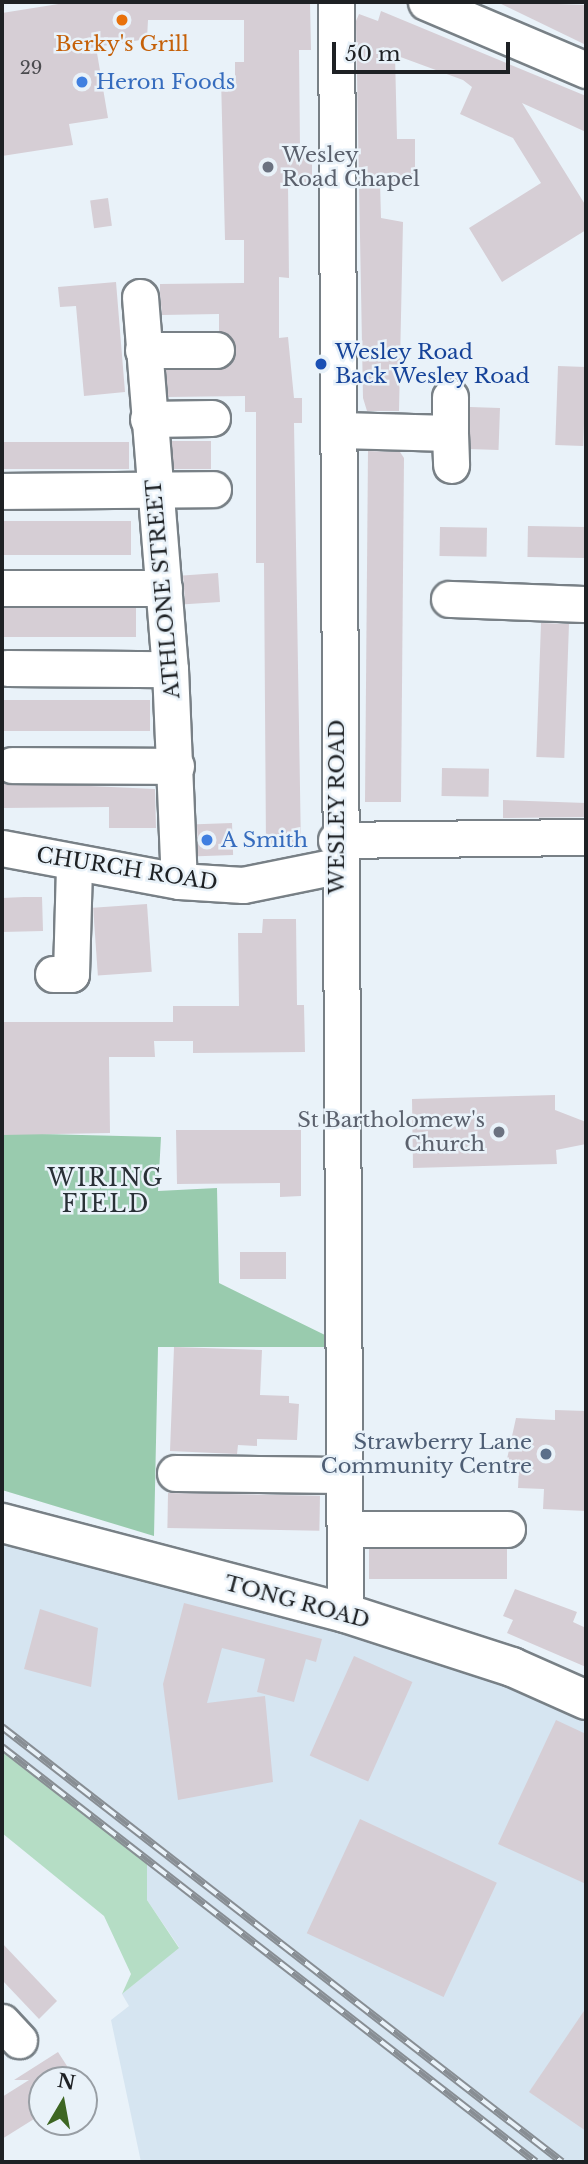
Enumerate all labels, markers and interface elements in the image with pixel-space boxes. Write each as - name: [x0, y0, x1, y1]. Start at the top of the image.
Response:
- marker: Berky's Grill: [114, 12, 130, 28]
- scale bar: [336, 28, 514, 72]
- place label: Berky's Grill: [55, 31, 189, 57]
- text: 50 m: [345, 41, 400, 67]
- house number: 29: [20, 57, 42, 79]
- place label: Heron Foods: [96, 69, 235, 95]
- marker: Heron Foods: [74, 74, 90, 90]
- place label: Wesley Road Chapel: [282, 142, 420, 192]
- marker: Wesley Road Chapel: [260, 159, 276, 175]
- place label: Wesley Road Back Wesley Road: [335, 339, 532, 389]
- marker: Wesley Road Back Wesley Road: [313, 356, 329, 372]
- street label: ATHLONE STREET: [141, 478, 185, 700]
- street label: WESLEY ROAD: [324, 719, 350, 895]
- place label: A Smith: [221, 827, 309, 853]
- marker: A Smith: [199, 832, 215, 848]
- street label: CHURCH ROAD: [35, 842, 219, 896]
- place label: St Bartholomew's Church: [297, 1107, 485, 1157]
- marker: St Bartholomew's Church: [491, 1124, 507, 1140]
- district label: WIRING FIELD: [48, 1164, 164, 1218]
- place label: Strawberry Lane Community Centre: [320, 1429, 532, 1479]
- marker: Strawberry Lane Community Centre: [538, 1446, 554, 1462]
- street label: TONG ROAD: [222, 1570, 372, 1634]
- north arrow: [28, 2066, 98, 2136]
- text: N: [56, 2069, 77, 2095]

